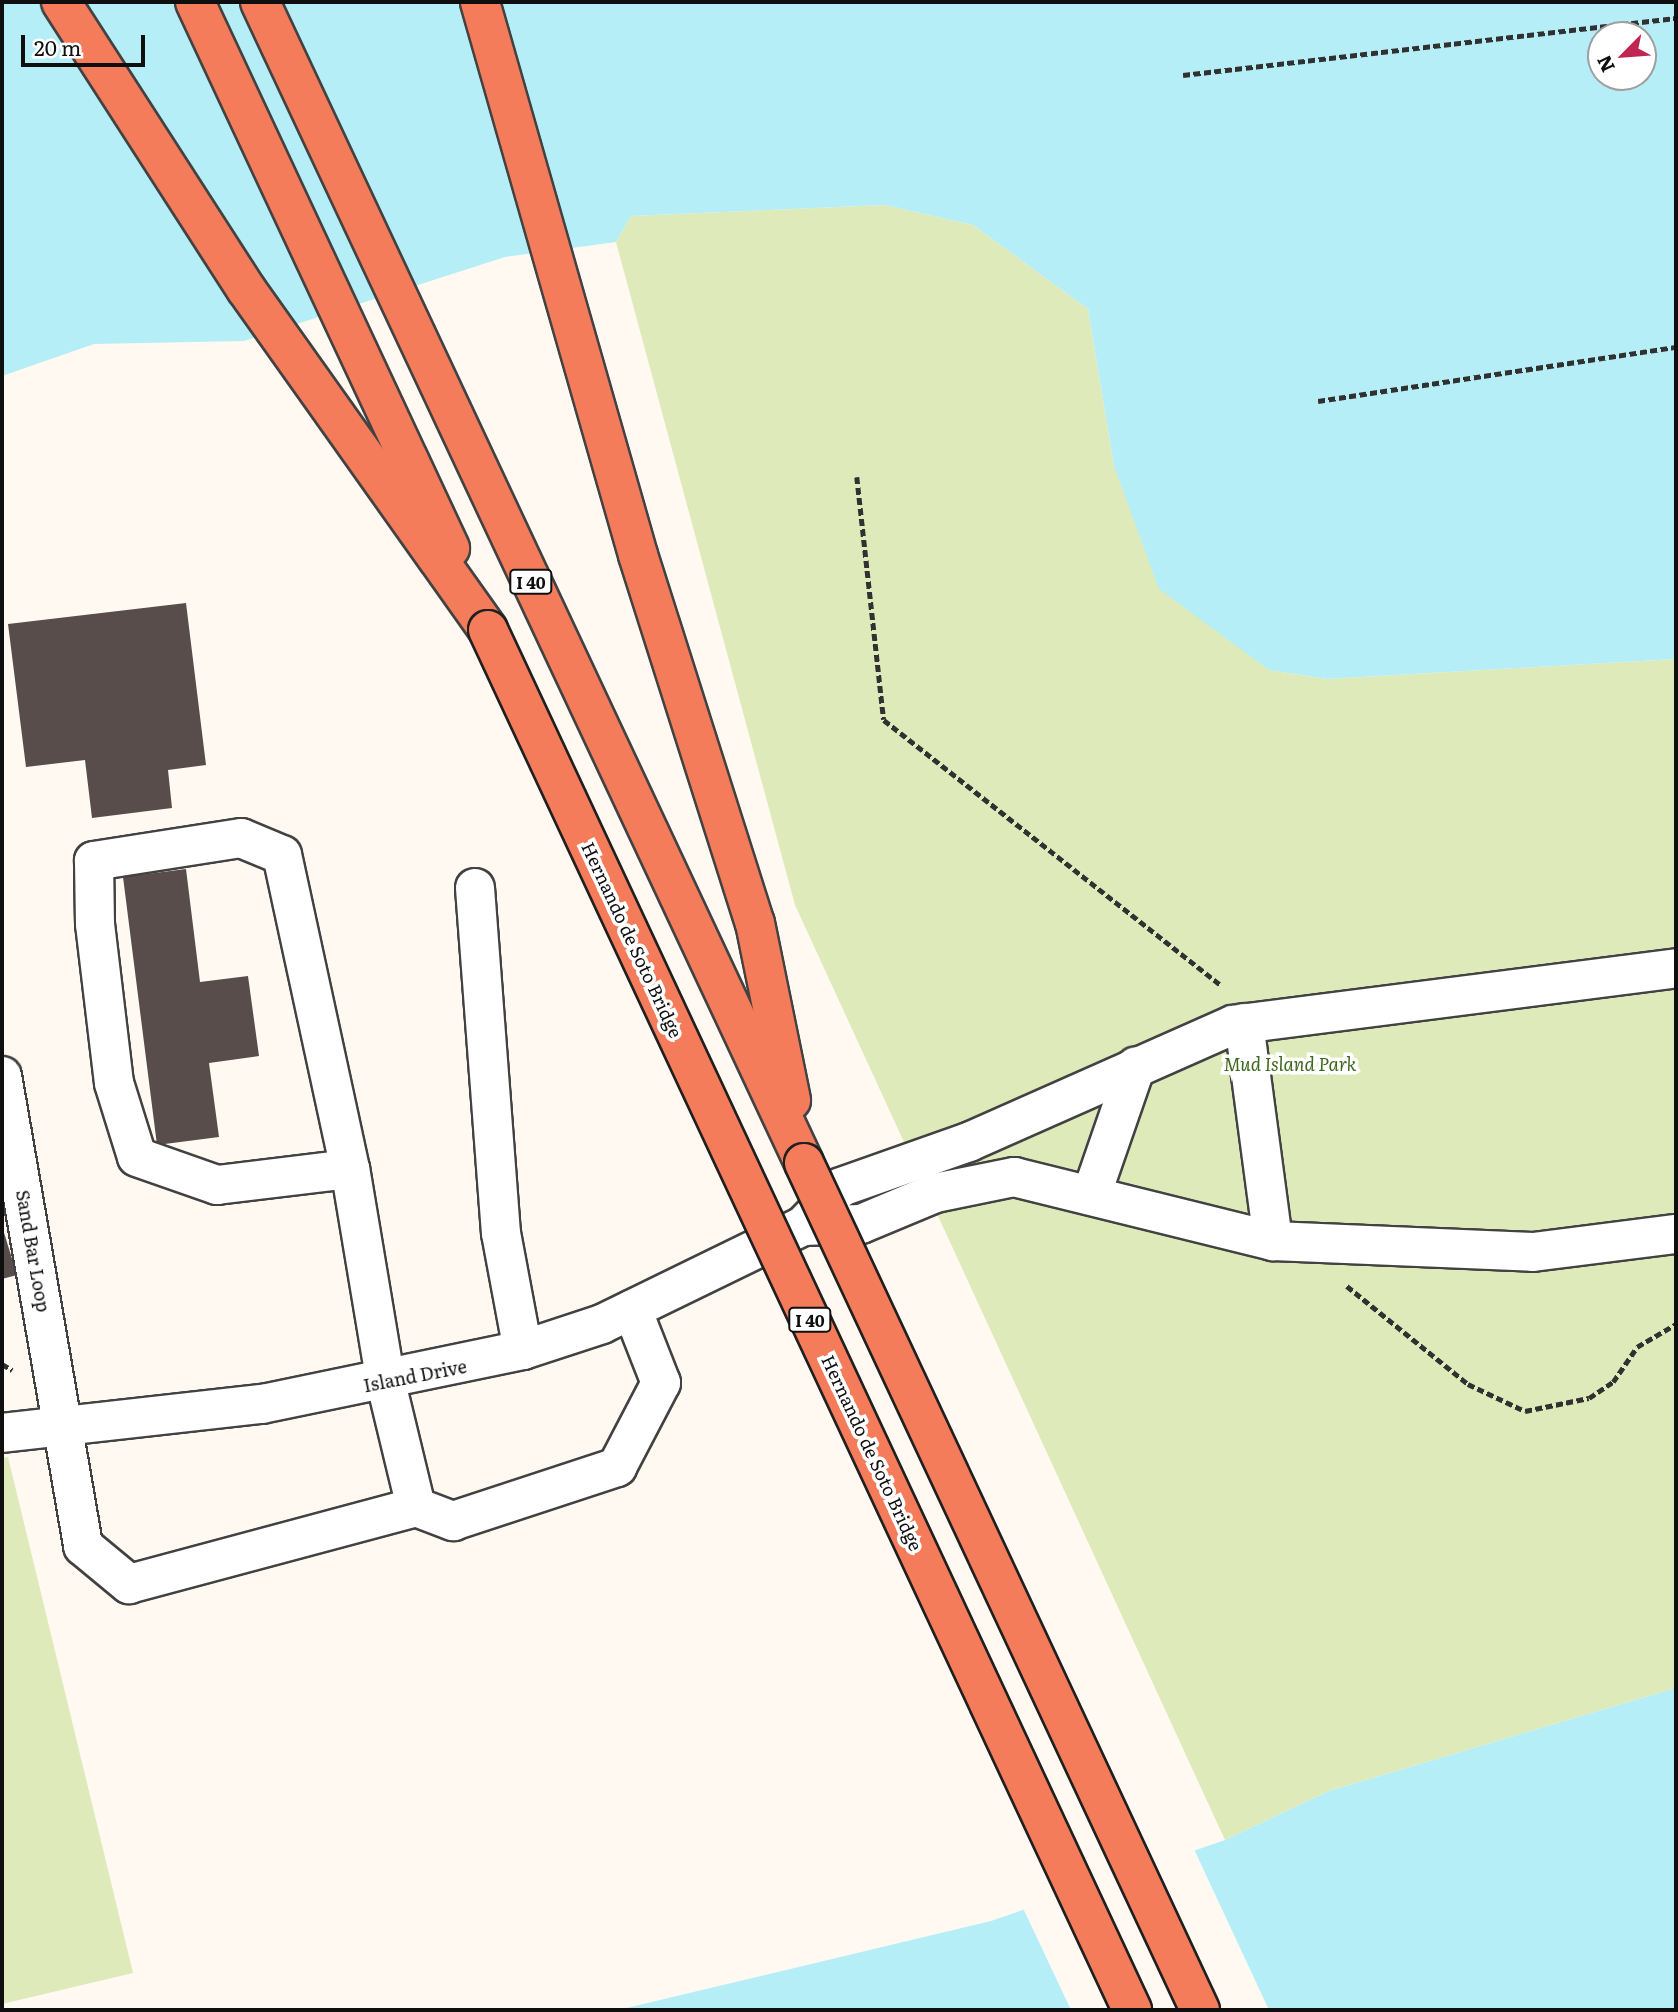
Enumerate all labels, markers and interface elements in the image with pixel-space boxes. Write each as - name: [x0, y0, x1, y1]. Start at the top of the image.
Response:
- scale bar: [24, 21, 149, 65]
- north arrow: [1587, 21, 1657, 91]
- text: 20 m: [34, 31, 81, 62]
- text: N: [1589, 51, 1621, 77]
- road number: I 40: [508, 569, 554, 594]
- street label: Hernando de Soto Bridge: [577, 839, 687, 1041]
- park label: Mud Island Park: [1224, 1053, 1356, 1075]
- street label: Sand Bar Loop: [12, 1188, 54, 1314]
- road number: I 40: [787, 1308, 833, 1332]
- street label: Hernando de Soto Bridge: [817, 1352, 927, 1554]
- street label: Island Drive: [362, 1355, 468, 1397]

